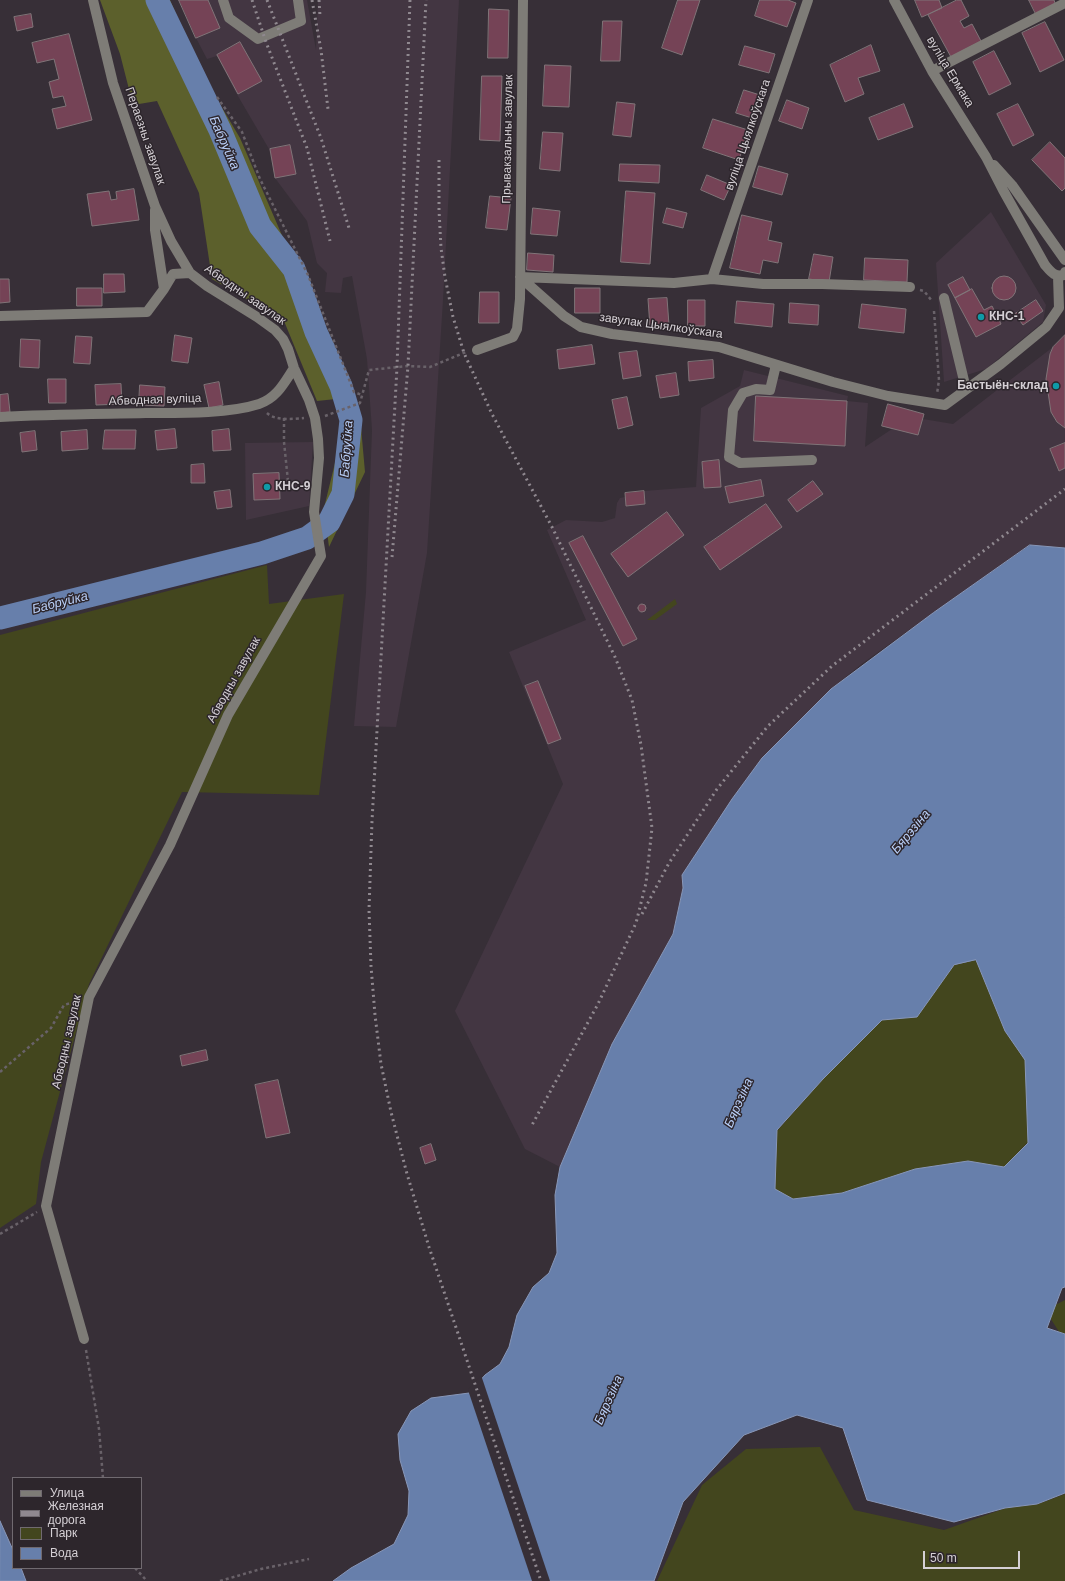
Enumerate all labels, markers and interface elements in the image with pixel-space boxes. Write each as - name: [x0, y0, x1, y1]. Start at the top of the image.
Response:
- street label: вуліца Ермака: [923, 34, 977, 110]
- street label: Прывакзальны завулак: [500, 74, 516, 204]
- street label: вуліца Цыялкоўскага: [722, 78, 774, 192]
- street label: Пераезны завулак: [122, 85, 168, 187]
- water label: Бабруйка: [205, 114, 243, 172]
- street label: Абводны завулак: [202, 262, 288, 328]
- street label: завулак Цыялкоўскага: [598, 310, 724, 342]
- place label: КНС-1: [989, 310, 1024, 324]
- marker: КНС-1: [976, 312, 986, 322]
- place label: Бастыён-склад: [957, 379, 1048, 393]
- marker: Бастыён-склад: [1051, 381, 1061, 391]
- street label: Абводная вуліца: [108, 391, 202, 409]
- water label: Бабруйка: [337, 420, 357, 478]
- place label: КНС-9: [275, 480, 310, 494]
- marker: КНС-9: [262, 482, 272, 492]
- water label: Бабруйка: [31, 589, 89, 617]
- street label: Абводны завулак: [204, 634, 264, 726]
- water label: Бярэзіна: [888, 807, 934, 857]
- street label: Абводны завулак: [49, 994, 85, 1090]
- water label: Бярэзіна: [721, 1076, 757, 1130]
- water label: Бярэзіна: [591, 1373, 627, 1427]
- legend: [12, 1477, 142, 1569]
- text: Улица: [50, 1486, 84, 1500]
- text: Железная дорога: [48, 1499, 104, 1527]
- text: Парк: [50, 1526, 77, 1540]
- scale bar: [925, 1543, 1022, 1569]
- text: Вода: [50, 1546, 78, 1560]
- text: 50 m: [930, 1551, 957, 1565]

